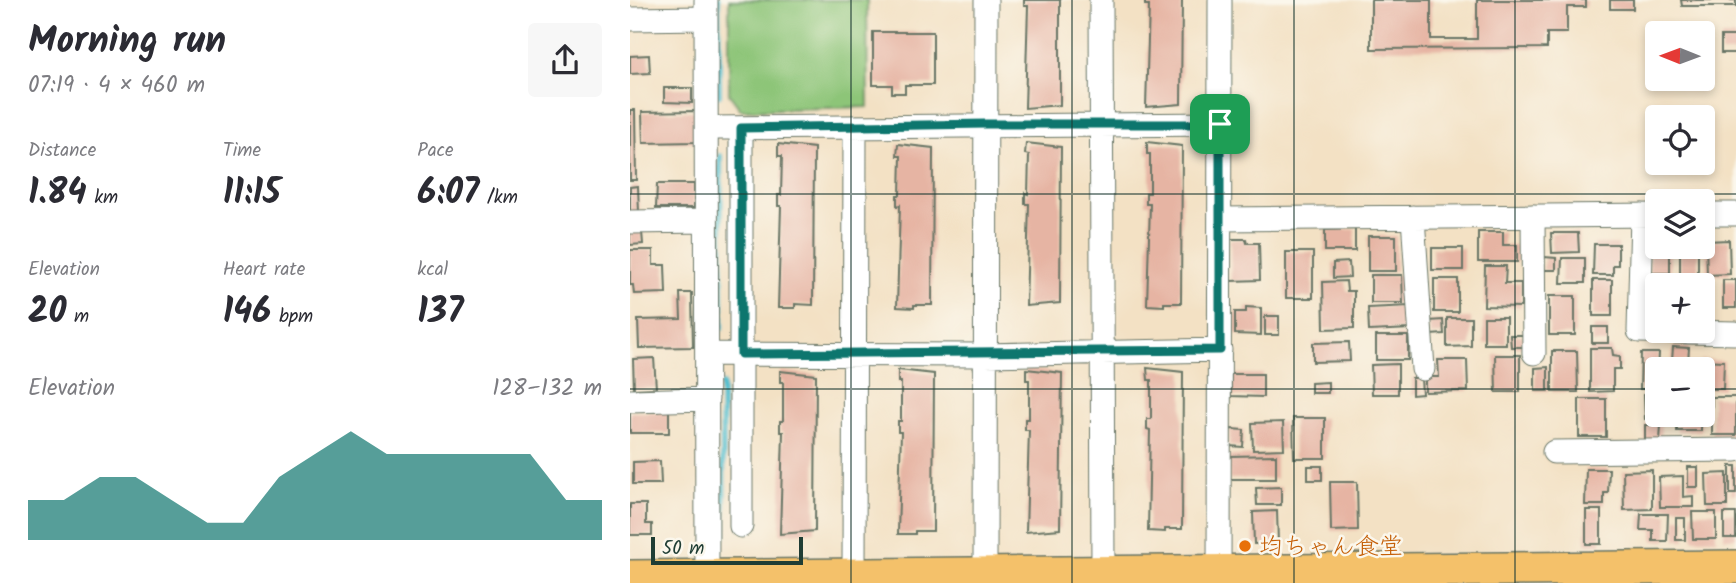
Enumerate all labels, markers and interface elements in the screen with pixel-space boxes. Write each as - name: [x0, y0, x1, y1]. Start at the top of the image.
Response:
- text: Morning run: [28, 12, 226, 72]
- north arrow: [1645, 21, 1715, 91]
- map controls: [1645, 21, 1715, 427]
- button: share: [528, 23, 602, 97]
- text: 07:19 · 4 × 460 m: [28, 68, 205, 104]
- pin: [1190, 94, 1250, 154]
- icon: arrive: [1201, 105, 1239, 143]
- button: locate: [1645, 105, 1715, 175]
- text: Distance: [28, 136, 96, 166]
- text: Time: [223, 136, 261, 166]
- text: Pace: [417, 136, 454, 166]
- text: 1.84: [28, 166, 87, 222]
- text: 11:15: [223, 166, 281, 222]
- text: 6:07: [417, 166, 479, 222]
- text: km: [87, 183, 118, 213]
- text: /km: [479, 183, 518, 213]
- button: layers: [1645, 189, 1715, 259]
- text: Elevation: [28, 255, 100, 285]
- text: Heart rate: [223, 255, 305, 285]
- text: kcal: [417, 255, 448, 285]
- button: +: [1645, 273, 1715, 343]
- text: 20: [28, 285, 66, 341]
- text: 146: [223, 285, 271, 341]
- text: 137: [417, 285, 464, 341]
- text: m: [66, 302, 89, 332]
- text: bpm: [271, 302, 313, 332]
- button: −: [1645, 357, 1715, 427]
- text: Elevation: [28, 371, 115, 407]
- text: 128–132 m: [492, 371, 602, 407]
- place label: 均ちゃん食堂: [1259, 528, 1403, 567]
- scale bar: [651, 534, 803, 566]
- text: 50 m: [662, 534, 704, 564]
- marker: 均ちゃん食堂: [1237, 538, 1253, 554]

